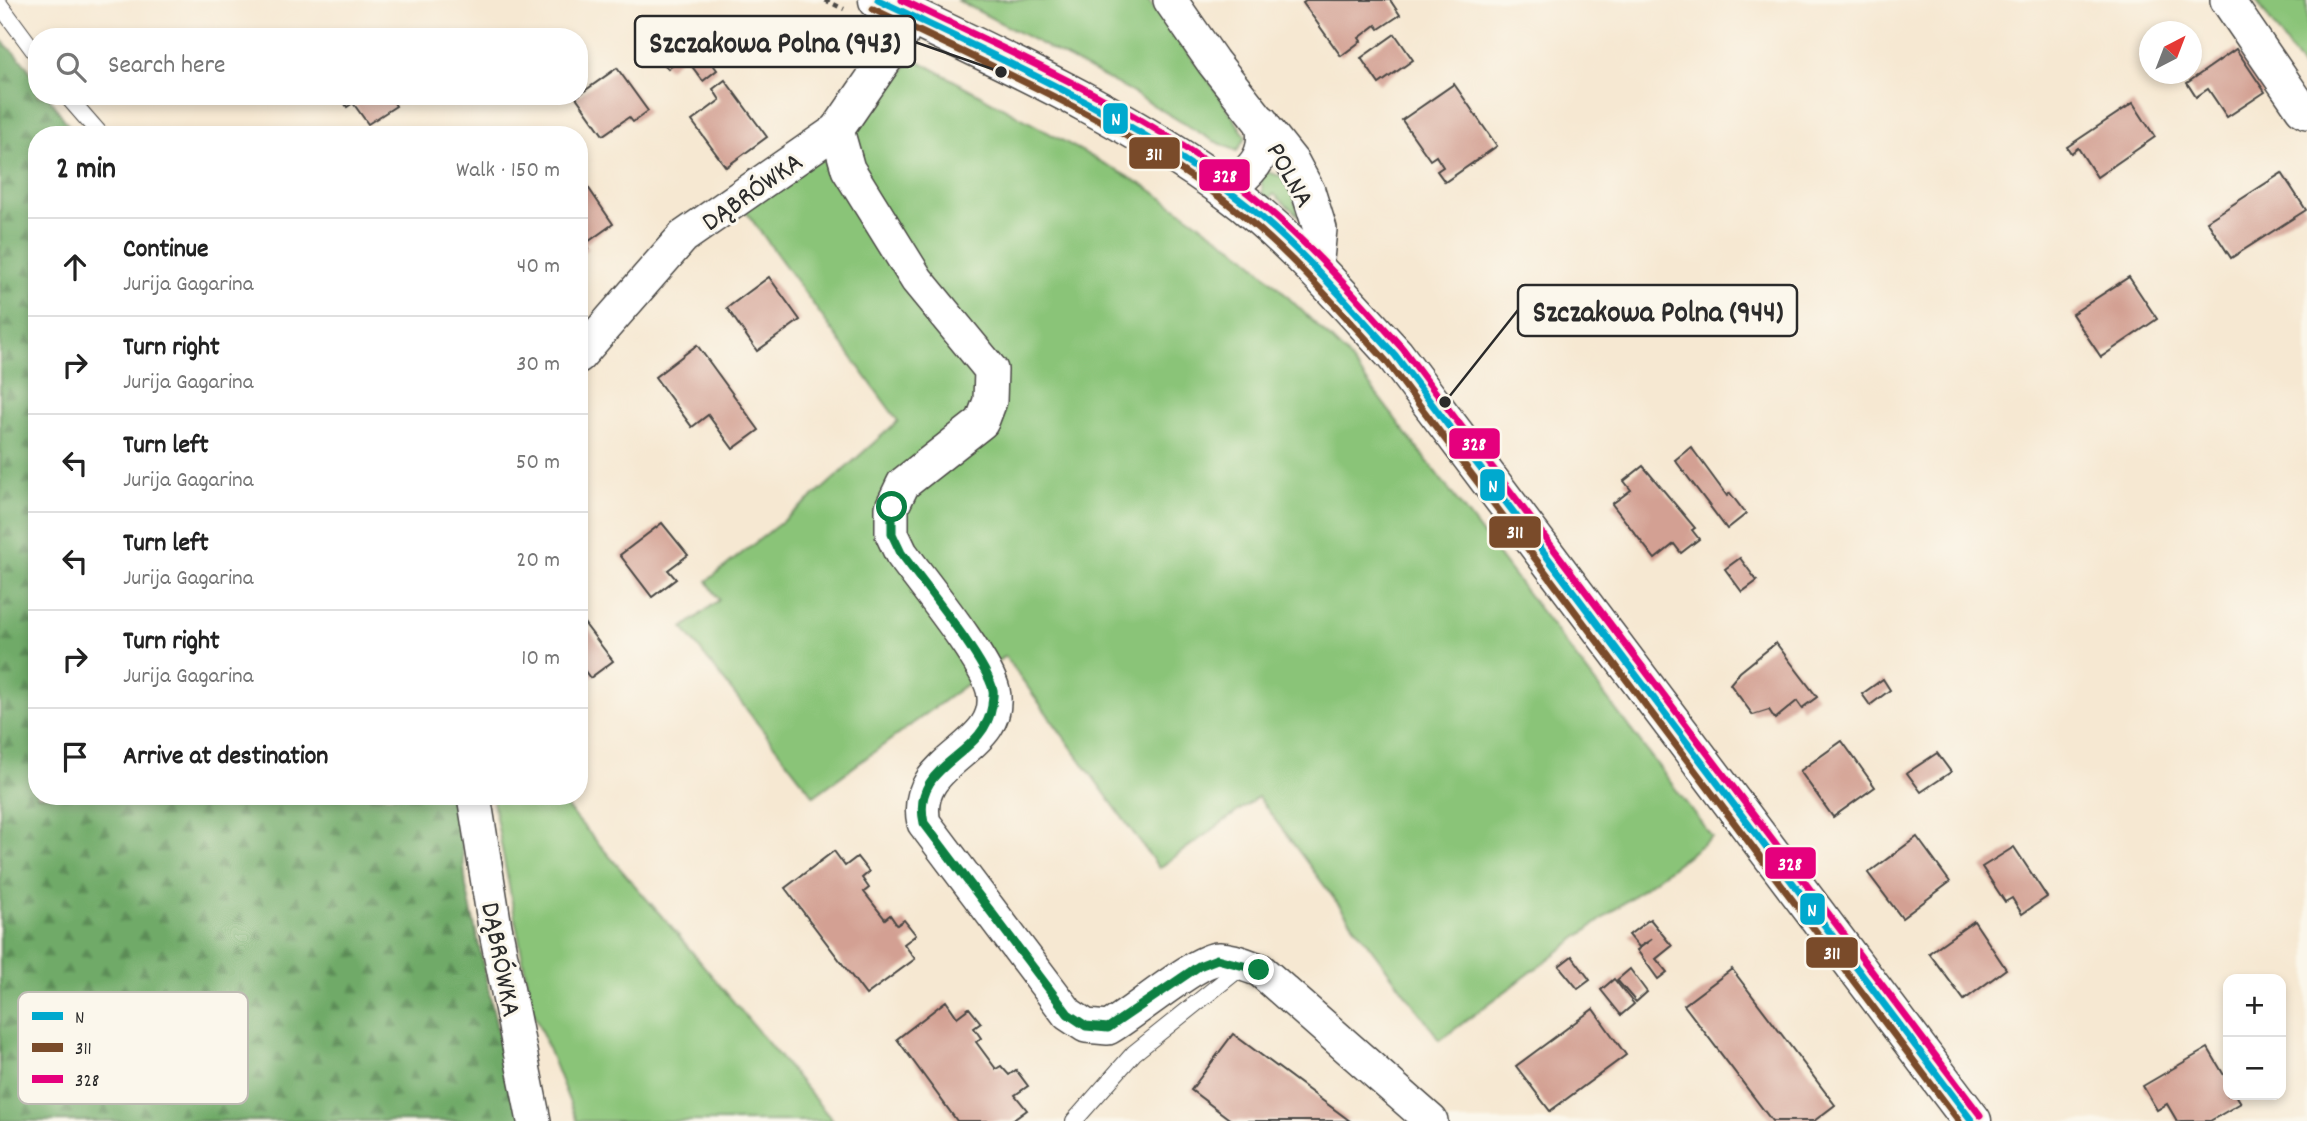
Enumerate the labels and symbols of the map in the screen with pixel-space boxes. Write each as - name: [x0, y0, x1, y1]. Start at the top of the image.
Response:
- callout: Szczakowa Polna (943): [635, 16, 915, 67]
- north arrow: [2139, 21, 2202, 84]
- text: Szczakowa Polna (943): [649, 25, 901, 68]
- line badge: N: [1102, 102, 1129, 135]
- text: N: [1111, 108, 1121, 135]
- line badge: 311: [1128, 136, 1181, 170]
- street label: POLNA: [1253, 136, 1322, 216]
- text: 311: [1146, 143, 1162, 170]
- street label: DĄBRÓWKA: [695, 144, 813, 244]
- line badge: 328: [1198, 158, 1251, 192]
- text: 328: [1213, 165, 1238, 192]
- callout: Szczakowa Polna (944): [1518, 285, 1797, 336]
- text: Szczakowa Polna (944): [1533, 294, 1784, 337]
- line badge: 328: [1448, 427, 1501, 460]
- text: 328: [1462, 433, 1487, 460]
- line badge: N: [1479, 468, 1506, 502]
- text: N: [1488, 475, 1498, 502]
- route start: [876, 491, 907, 522]
- line badge: 311: [1488, 515, 1542, 549]
- text: 311: [1507, 521, 1523, 548]
- line badge: 328: [1764, 846, 1817, 880]
- text: 328: [1778, 853, 1803, 880]
- line badge: N: [1799, 892, 1826, 926]
- street label: DĄBRÓWKA: [467, 899, 529, 1021]
- text: N: [1807, 899, 1817, 926]
- line badge: 311: [1805, 936, 1859, 969]
- text: 311: [1824, 942, 1840, 969]
- route end: [1243, 954, 1274, 985]
- legend: [18, 992, 248, 1104]
- text: N: [75, 1006, 84, 1033]
- text: 311: [75, 1037, 92, 1064]
- text: 328: [75, 1069, 99, 1096]

